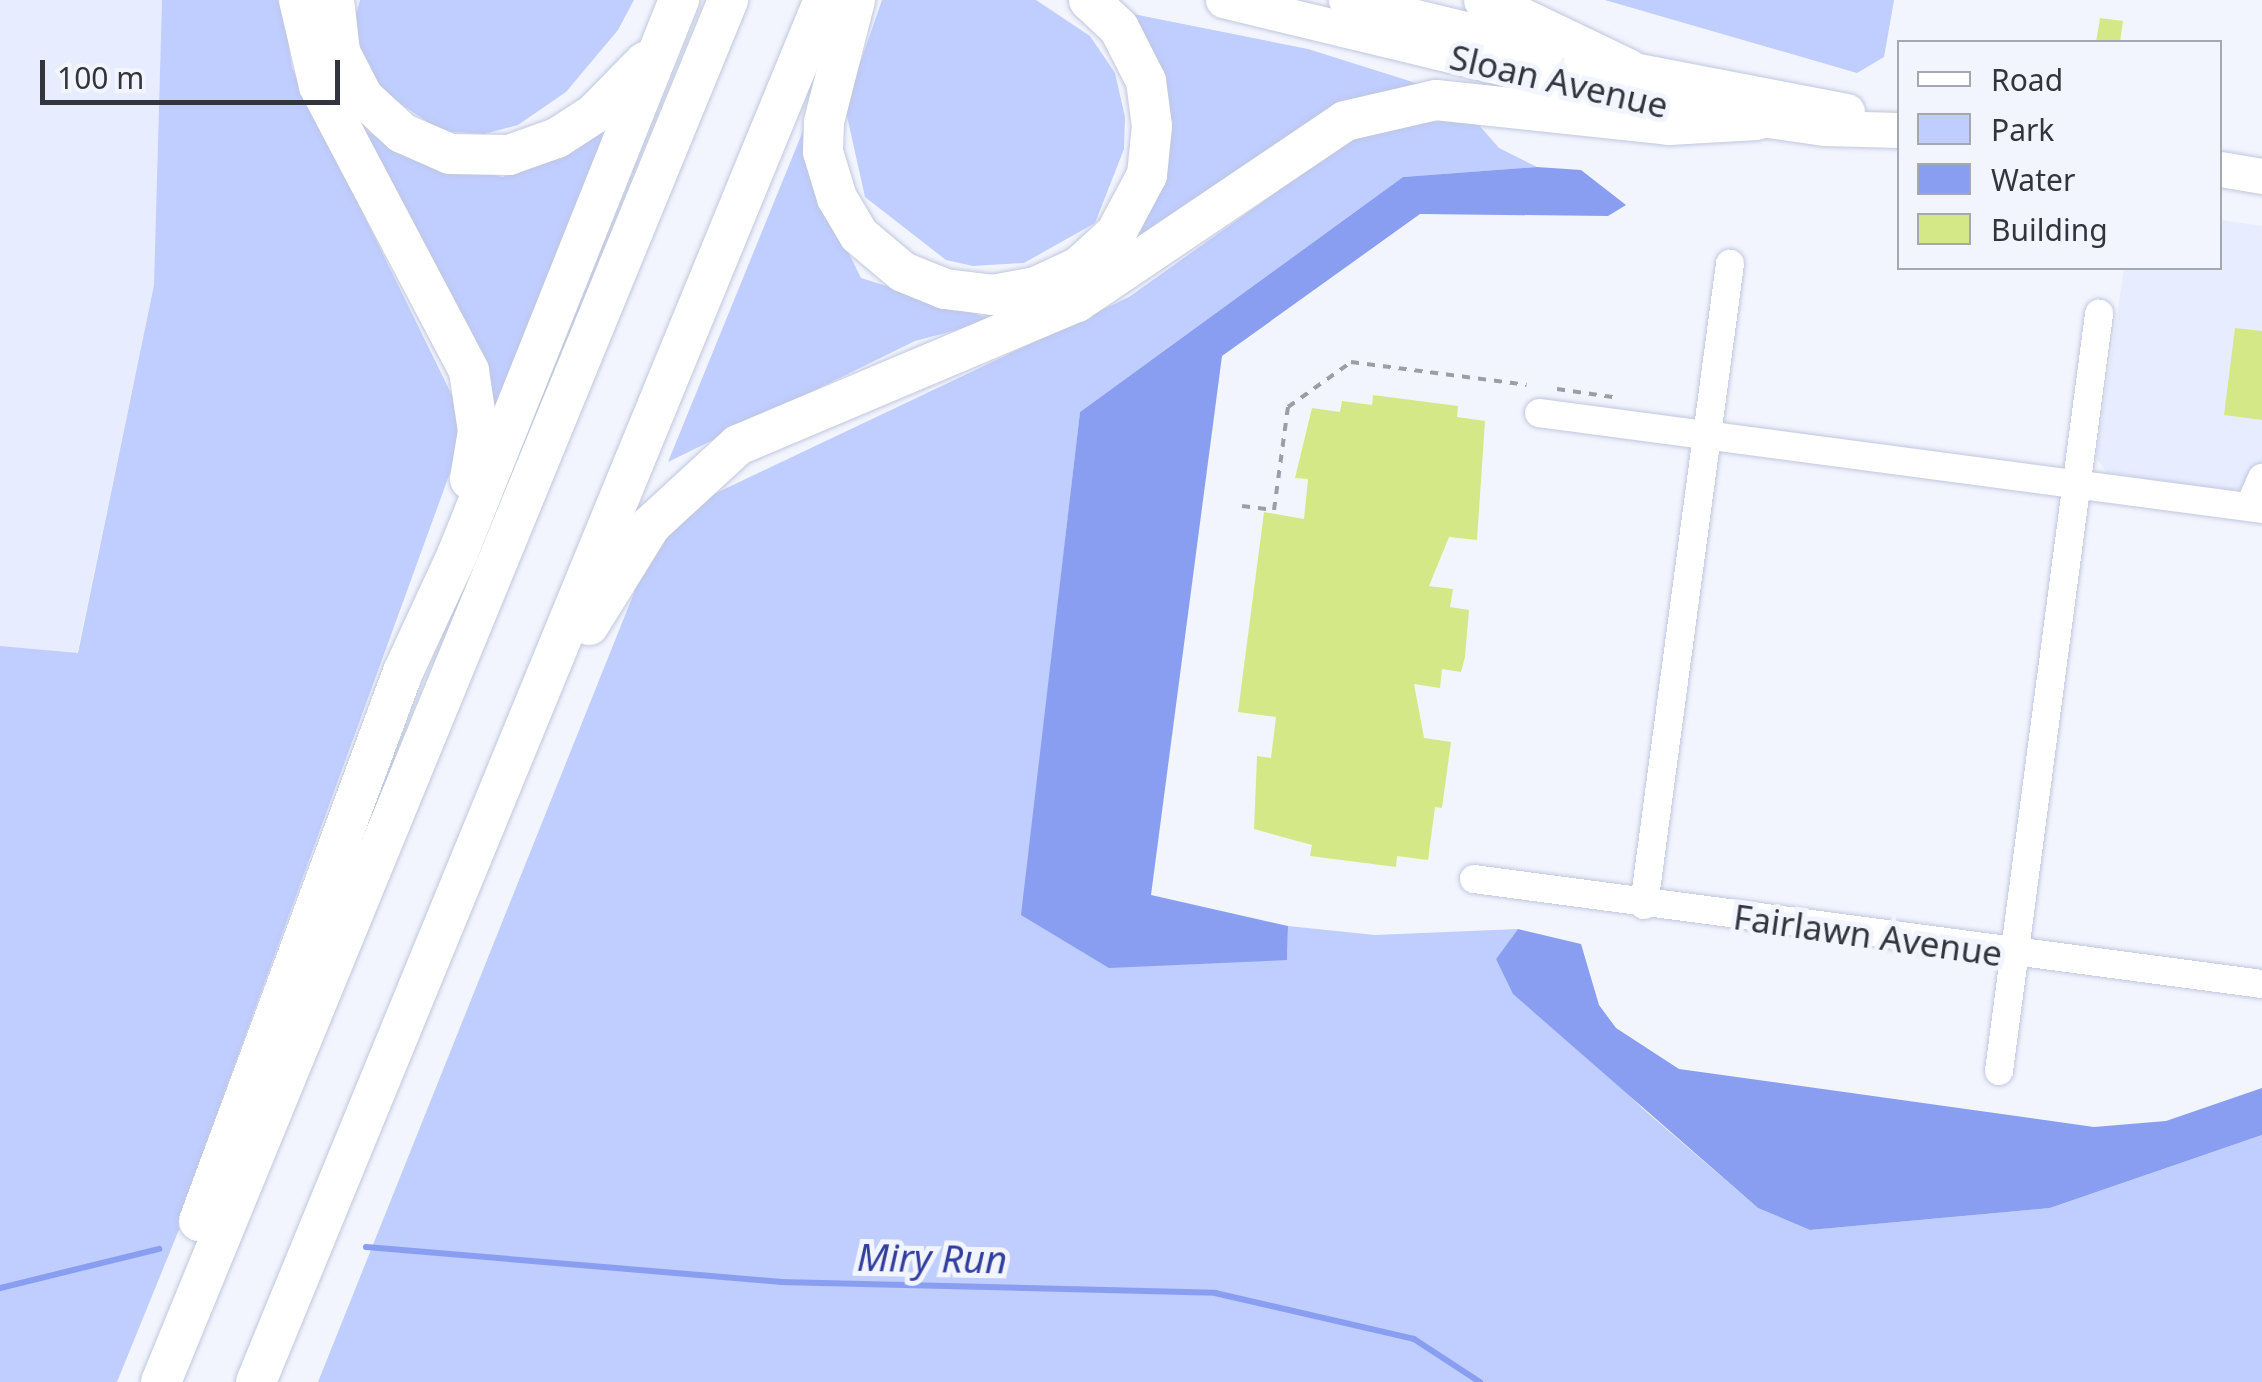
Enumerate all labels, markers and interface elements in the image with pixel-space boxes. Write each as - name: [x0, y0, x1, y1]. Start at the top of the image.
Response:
- street label: Sloan Avenue: [1446, 35, 1672, 127]
- scale bar: [45, 40, 345, 102]
- legend: [1897, 40, 2222, 270]
- text: 100 m: [57, 57, 144, 98]
- text: Road: [1991, 59, 2063, 100]
- text: Park: [1991, 109, 2054, 150]
- text: Water: [1991, 159, 2075, 200]
- text: Building: [1991, 209, 2108, 250]
- street label: Fairlawn Avenue: [1731, 895, 2005, 975]
- water label: Miry Run: [856, 1234, 1008, 1282]

